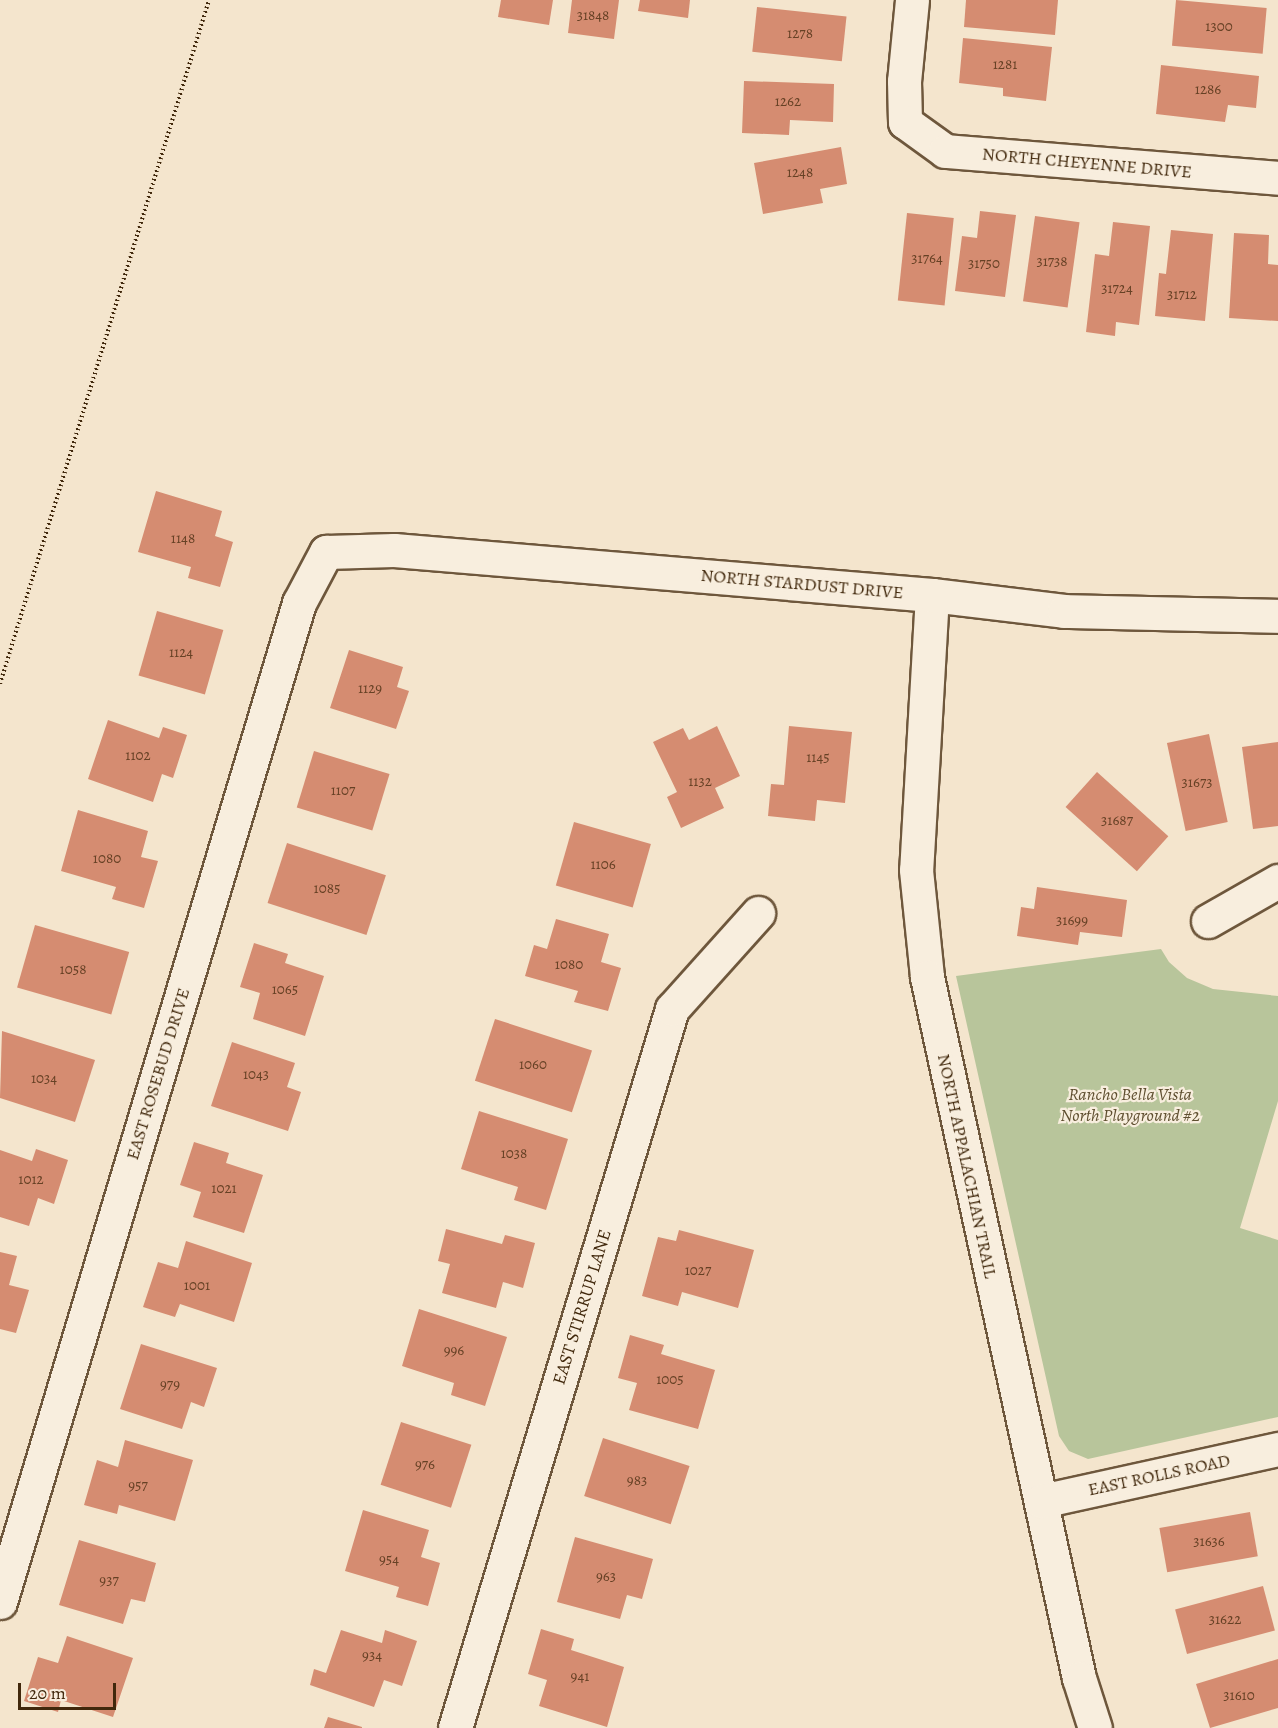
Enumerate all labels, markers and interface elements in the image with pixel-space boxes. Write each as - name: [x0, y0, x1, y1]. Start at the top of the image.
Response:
- house number: 31848: [577, 7, 609, 25]
- house number: 1300: [1205, 18, 1233, 36]
- house number: 1278: [787, 25, 813, 43]
- house number: 1281: [993, 56, 1017, 74]
- house number: 1286: [1195, 81, 1221, 99]
- house number: 1262: [775, 93, 801, 111]
- street label: NORTH CHEYENNE DRIVE: [981, 143, 1193, 183]
- house number: 1248: [787, 164, 813, 182]
- house number: 31764: [911, 250, 943, 268]
- house number: 31738: [1036, 253, 1068, 271]
- house number: 31750: [968, 255, 1000, 273]
- house number: 31724: [1101, 280, 1133, 298]
- house number: 31712: [1167, 286, 1197, 304]
- house number: 1148: [171, 530, 195, 548]
- street label: NORTH STARDUST DRIVE: [700, 564, 904, 604]
- house number: 1124: [169, 644, 193, 662]
- house number: 1129: [358, 680, 382, 698]
- house number: 1102: [125, 747, 151, 765]
- house number: 1145: [806, 749, 830, 767]
- house number: 1132: [688, 773, 712, 791]
- house number: 31673: [1182, 774, 1212, 792]
- house number: 1107: [331, 782, 355, 800]
- house number: 31687: [1101, 812, 1133, 830]
- house number: 1080: [93, 850, 121, 868]
- house number: 1106: [590, 856, 616, 874]
- house number: 1085: [314, 880, 340, 898]
- house number: 31699: [1056, 912, 1088, 930]
- house number: 1080: [555, 956, 583, 974]
- house number: 1058: [60, 961, 86, 979]
- house number: 1065: [272, 981, 298, 999]
- street label: EAST ROSEBUD DRIVE: [122, 985, 194, 1163]
- street label: NORTH APPALACHIAN TRAIL: [933, 1052, 1001, 1280]
- house number: 1060: [519, 1056, 547, 1074]
- house number: 1043: [243, 1066, 269, 1084]
- house number: 1034: [31, 1070, 57, 1088]
- park label: Rancho Bella Vista North Playground #2: [1060, 1084, 1200, 1126]
- house number: 1038: [501, 1145, 527, 1163]
- house number: 1012: [18, 1171, 44, 1189]
- house number: 1021: [211, 1180, 237, 1198]
- street label: EAST STIRRUP LANE: [548, 1227, 616, 1387]
- house number: 1027: [685, 1262, 711, 1280]
- house number: 1001: [184, 1277, 210, 1295]
- house number: 996: [444, 1342, 464, 1360]
- house number: 1005: [656, 1371, 684, 1389]
- house number: 979: [160, 1376, 180, 1394]
- street label: EAST ROLLS ROAD: [1086, 1449, 1232, 1501]
- house number: 976: [415, 1456, 435, 1474]
- house number: 983: [627, 1472, 647, 1490]
- house number: 957: [128, 1477, 148, 1495]
- house number: 31636: [1193, 1533, 1225, 1551]
- house number: 954: [379, 1551, 399, 1569]
- house number: 963: [596, 1568, 616, 1586]
- house number: 937: [99, 1572, 119, 1590]
- house number: 31622: [1209, 1611, 1241, 1629]
- house number: 934: [362, 1647, 382, 1665]
- house number: 941: [571, 1668, 589, 1686]
- scale bar: [21, 1671, 118, 1709]
- text: 20 m: [29, 1681, 66, 1705]
- house number: 31610: [1223, 1687, 1255, 1705]

